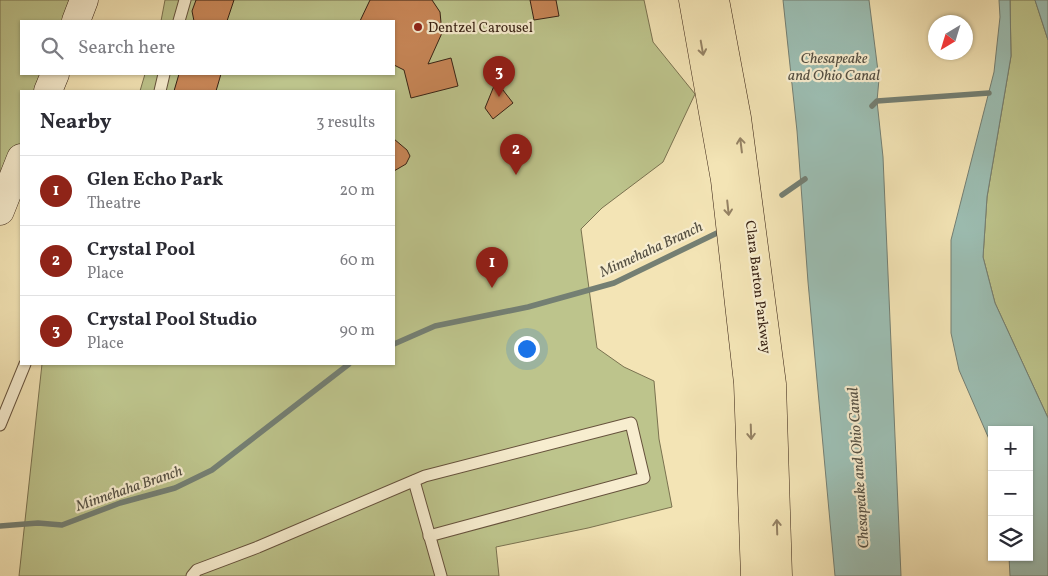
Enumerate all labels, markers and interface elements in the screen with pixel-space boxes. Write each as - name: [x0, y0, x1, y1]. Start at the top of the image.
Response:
- north arrow: [928, 15, 973, 60]
- place label: Dentzel Carousel: [428, 19, 533, 38]
- search box: [20, 20, 395, 75]
- marker: Dentzel Carousel: [412, 21, 424, 33]
- icon: search: [38, 34, 66, 62]
- text: Search here: [78, 35, 175, 61]
- one-way arrow: [697, 40, 707, 56]
- water label: Chesapeake and Ohio Canal: [788, 49, 880, 87]
- pin: 3: [483, 56, 515, 97]
- text: Nearby: [40, 108, 111, 137]
- text: 3 results: [316, 112, 375, 134]
- pin: 2: [500, 134, 532, 175]
- one-way arrow: [735, 137, 745, 153]
- text: Glen Echo Park: [87, 167, 223, 193]
- text: 1: [53, 180, 59, 202]
- text: 20 m: [340, 180, 375, 202]
- text: Theatre: [87, 193, 141, 215]
- one-way arrow: [723, 200, 733, 216]
- water label: Minnehaha Branch: [596, 217, 707, 284]
- street label: Clara Barton Parkway: [740, 219, 775, 355]
- text: Crystal Pool: [87, 237, 195, 263]
- pin: 1: [476, 247, 508, 288]
- text: 2: [52, 250, 60, 272]
- text: 60 m: [340, 250, 375, 272]
- text: Place: [87, 263, 124, 285]
- text: Crystal Pool Studio: [87, 307, 257, 333]
- text: 3: [52, 320, 60, 342]
- text: 90 m: [339, 320, 375, 342]
- text: Place: [87, 333, 124, 355]
- your location: [514, 336, 540, 362]
- water label: Chesapeake and Ohio Canal: [843, 386, 876, 549]
- one-way arrow: [746, 424, 756, 440]
- map controls: [988, 426, 1033, 561]
- button: +: [988, 426, 1033, 471]
- water label: Minnehaha Branch: [72, 461, 186, 518]
- button: −: [988, 471, 1033, 516]
- button: layers: [988, 516, 1033, 561]
- one-way arrow: [772, 520, 781, 536]

